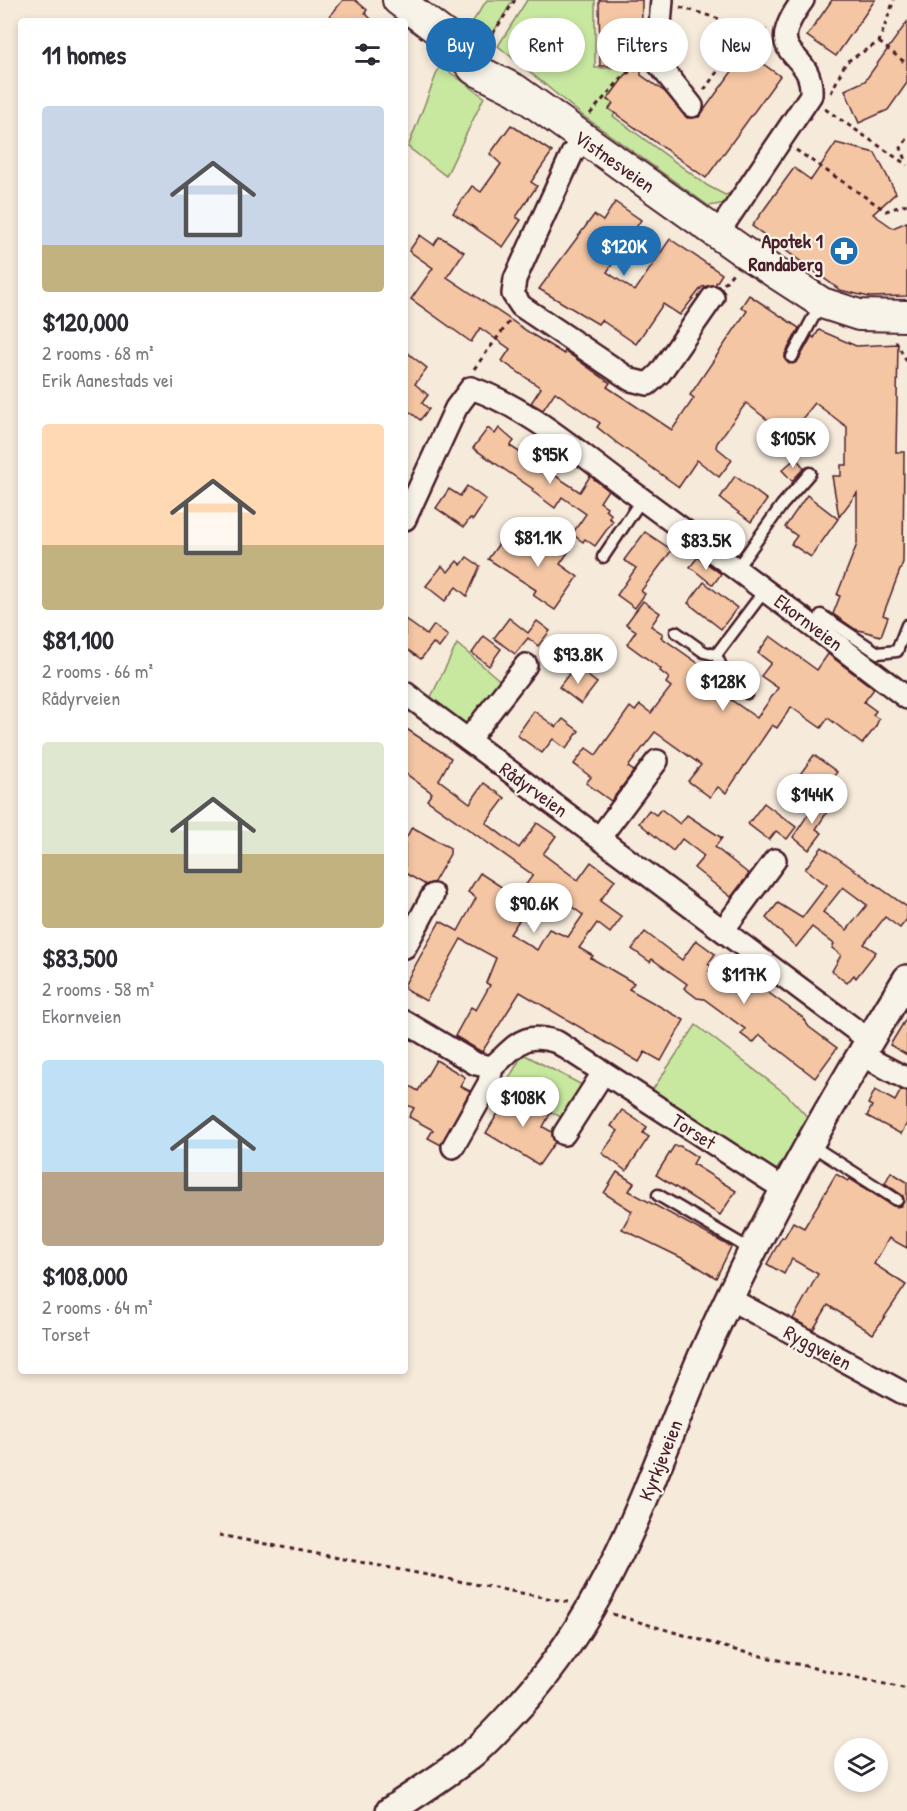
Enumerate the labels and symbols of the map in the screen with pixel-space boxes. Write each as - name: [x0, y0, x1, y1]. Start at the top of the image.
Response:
- street label: Vistnesveien: [569, 123, 661, 199]
- pin: $120K: [582, 226, 666, 277]
- place label: Apotek 1 Randaberg: [749, 227, 823, 278]
- pharmacy icon: Apotek 1 Randaberg: [828, 235, 860, 267]
- pin: $105K: [751, 418, 835, 469]
- pin: $95K: [514, 434, 586, 485]
- pin: $81.1K: [489, 517, 587, 568]
- pin: $83.5K: [657, 520, 755, 571]
- street label: Ekornveien: [769, 587, 849, 657]
- pin: $93.8K: [529, 634, 627, 685]
- pin: $128K: [681, 661, 765, 712]
- street label: Rådyrveien: [494, 755, 574, 823]
- pin: $144K: [770, 774, 854, 825]
- pin: $90.6K: [485, 883, 583, 934]
- pin: $117K: [702, 954, 786, 1005]
- pin: $108K: [481, 1077, 565, 1128]
- street label: Torset: [667, 1107, 722, 1156]
- street label: Ryggveien: [780, 1318, 856, 1376]
- street label: Kyrkjeveien: [632, 1416, 688, 1504]

